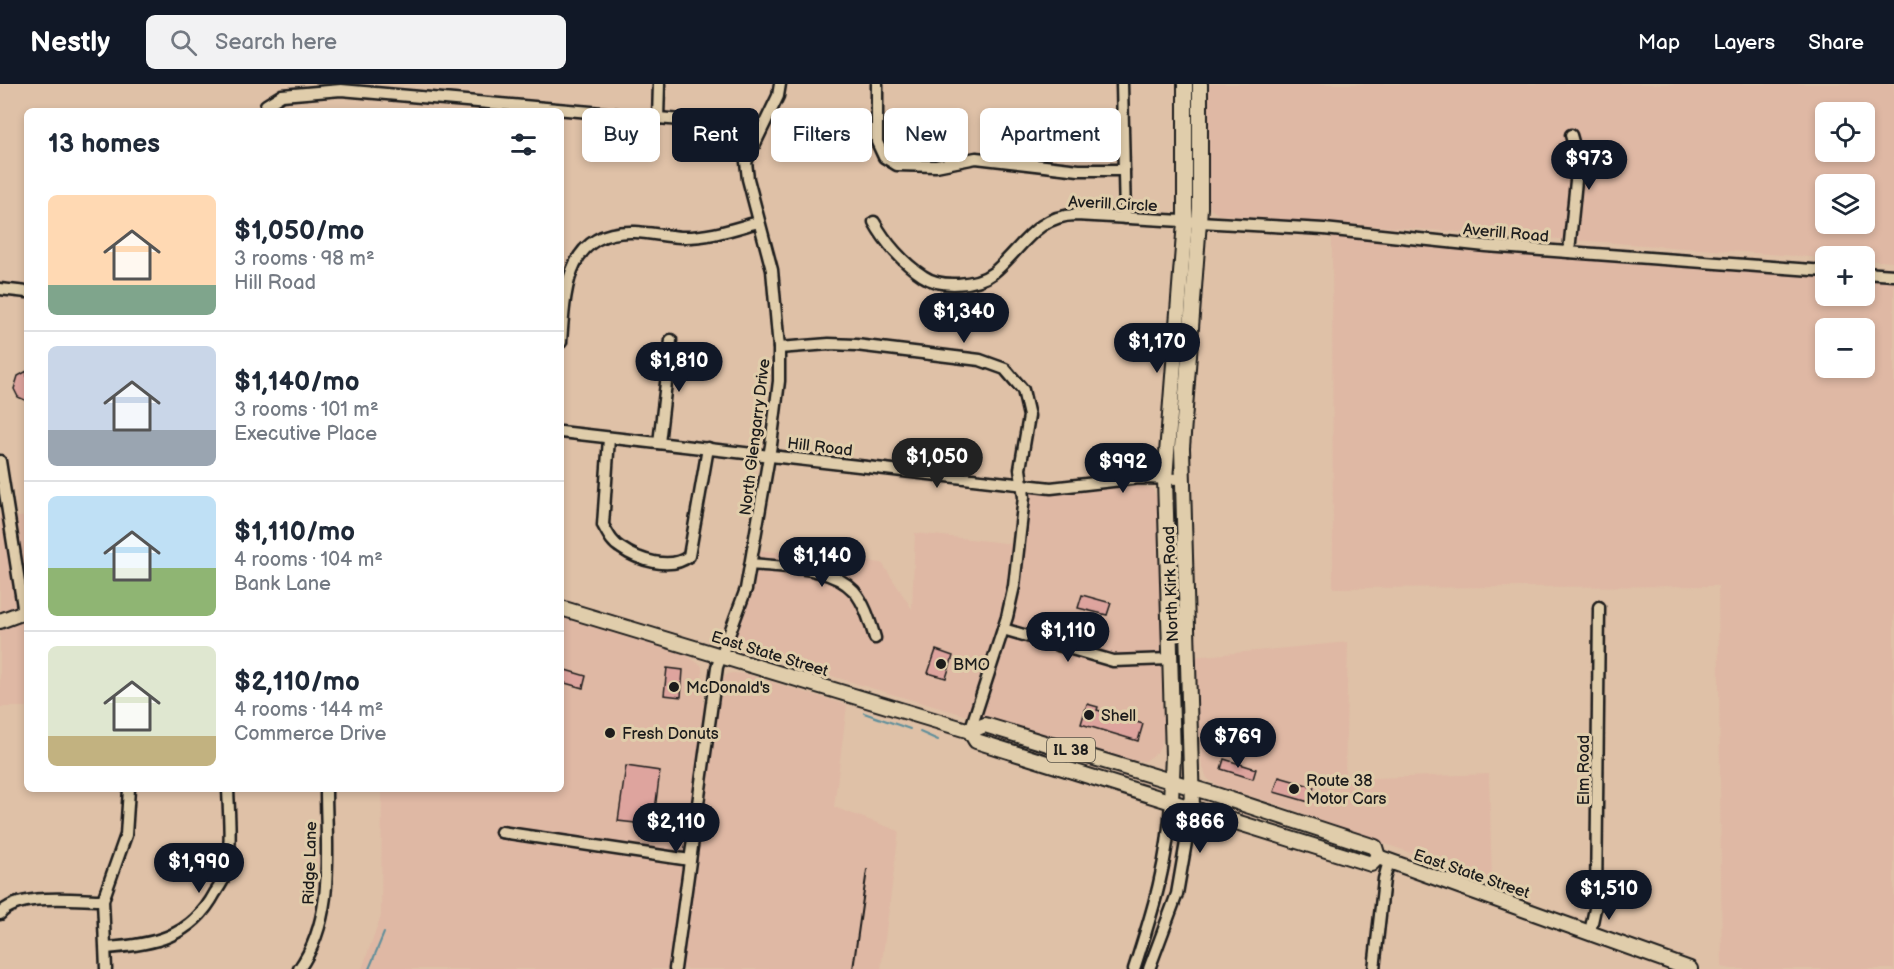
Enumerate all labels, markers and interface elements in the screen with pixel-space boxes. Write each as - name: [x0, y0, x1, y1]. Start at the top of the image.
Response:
- search box: [146, 15, 566, 69]
- text: Nestly: [30, 26, 110, 59]
- icon: search: [167, 26, 200, 59]
- text: Search here: [215, 29, 337, 56]
- text: Map: [1638, 30, 1680, 55]
- text: Layers: [1713, 30, 1775, 55]
- text: Share: [1808, 30, 1864, 55]
- map controls: [1815, 102, 1875, 378]
- button: locate: [1815, 102, 1875, 162]
- chip: Buy: [582, 108, 660, 162]
- chip: Rent: [672, 108, 759, 162]
- chip: Filters: [771, 108, 872, 162]
- chip: New: [884, 108, 968, 162]
- chip: Apartment: [980, 108, 1121, 162]
- icon: filters: [507, 128, 540, 161]
- text: 13 homes: [48, 129, 160, 160]
- pin: $973: [1553, 140, 1625, 191]
- text: $973: [1565, 147, 1613, 171]
- button: layers: [1815, 174, 1875, 234]
- street label: Averill Circle: [1068, 193, 1159, 216]
- text: $1,050/mo: [234, 216, 364, 247]
- icon: home: [96, 219, 168, 291]
- street label: Averill Road: [1462, 220, 1550, 247]
- button: +: [1815, 246, 1875, 306]
- text: 3 rooms · 98 m²: [234, 247, 375, 271]
- text: Hill Road: [234, 271, 316, 295]
- pin: $1,340: [915, 293, 1013, 344]
- text: $1,340: [933, 300, 995, 324]
- button: −: [1815, 318, 1875, 378]
- pin: $1,170: [1108, 323, 1206, 374]
- text: $1,170: [1128, 330, 1186, 354]
- pin: $1,810: [630, 342, 728, 393]
- text: $1,810: [650, 349, 708, 373]
- street label: North Glengarry Drive: [736, 357, 775, 517]
- text: $1,140/mo: [234, 367, 359, 398]
- icon: home: [96, 370, 168, 442]
- text: 3 rooms · 101 m²: [234, 398, 379, 422]
- text: Executive Place: [234, 422, 377, 446]
- street label: Hill Road: [786, 434, 854, 461]
- pin: $1,050: [888, 438, 986, 489]
- pin: $992: [1087, 443, 1159, 494]
- text: $1,050: [906, 445, 968, 469]
- text: $992: [1099, 450, 1147, 474]
- text: $1,110/mo: [234, 517, 355, 548]
- icon: home: [96, 520, 168, 592]
- street label: North Kirk Road: [1160, 526, 1183, 642]
- pin: $1,140: [773, 537, 871, 588]
- text: $1,140: [793, 544, 851, 568]
- text: 4 rooms · 104 m²: [234, 548, 383, 572]
- text: Bank Lane: [234, 572, 331, 596]
- pin: $1,110: [1019, 612, 1117, 663]
- text: $1,110: [1040, 619, 1096, 643]
- street label: East State Street: [709, 628, 830, 681]
- place label: BMO: [953, 656, 990, 675]
- marker: BMO: [934, 657, 948, 671]
- text: $2,110/mo: [234, 667, 360, 698]
- icon: home: [96, 670, 168, 742]
- place label: McDonald's: [686, 679, 770, 698]
- marker: McDonald's: [667, 680, 681, 694]
- text: 4 rooms · 144 m²: [234, 698, 383, 722]
- place label: Shell: [1101, 707, 1136, 726]
- marker: Shell: [1082, 708, 1096, 722]
- pin: $769: [1202, 718, 1274, 769]
- text: Commerce Drive: [234, 722, 386, 746]
- place label: Fresh Donuts: [622, 725, 719, 744]
- text: $769: [1214, 725, 1262, 749]
- marker: Fresh Donuts: [603, 726, 617, 740]
- street label: Elm Road: [1575, 735, 1594, 805]
- road number: IL 38: [1047, 738, 1095, 762]
- place label: Route 38 Motor Cars: [1306, 772, 1387, 809]
- marker: Route 38 Motor Cars: [1287, 782, 1301, 796]
- pin: $2,110: [627, 803, 725, 854]
- pin: $866: [1164, 803, 1236, 854]
- text: $2,110: [647, 810, 705, 834]
- text: $866: [1175, 810, 1225, 834]
- street label: Ridge Lane: [300, 820, 321, 905]
- pin: $1,990: [150, 843, 248, 894]
- street label: East State Street: [1411, 846, 1532, 903]
- text: $1,990: [168, 850, 230, 874]
- pin: $1,510: [1560, 870, 1658, 921]
- text: $1,510: [1580, 877, 1638, 901]

